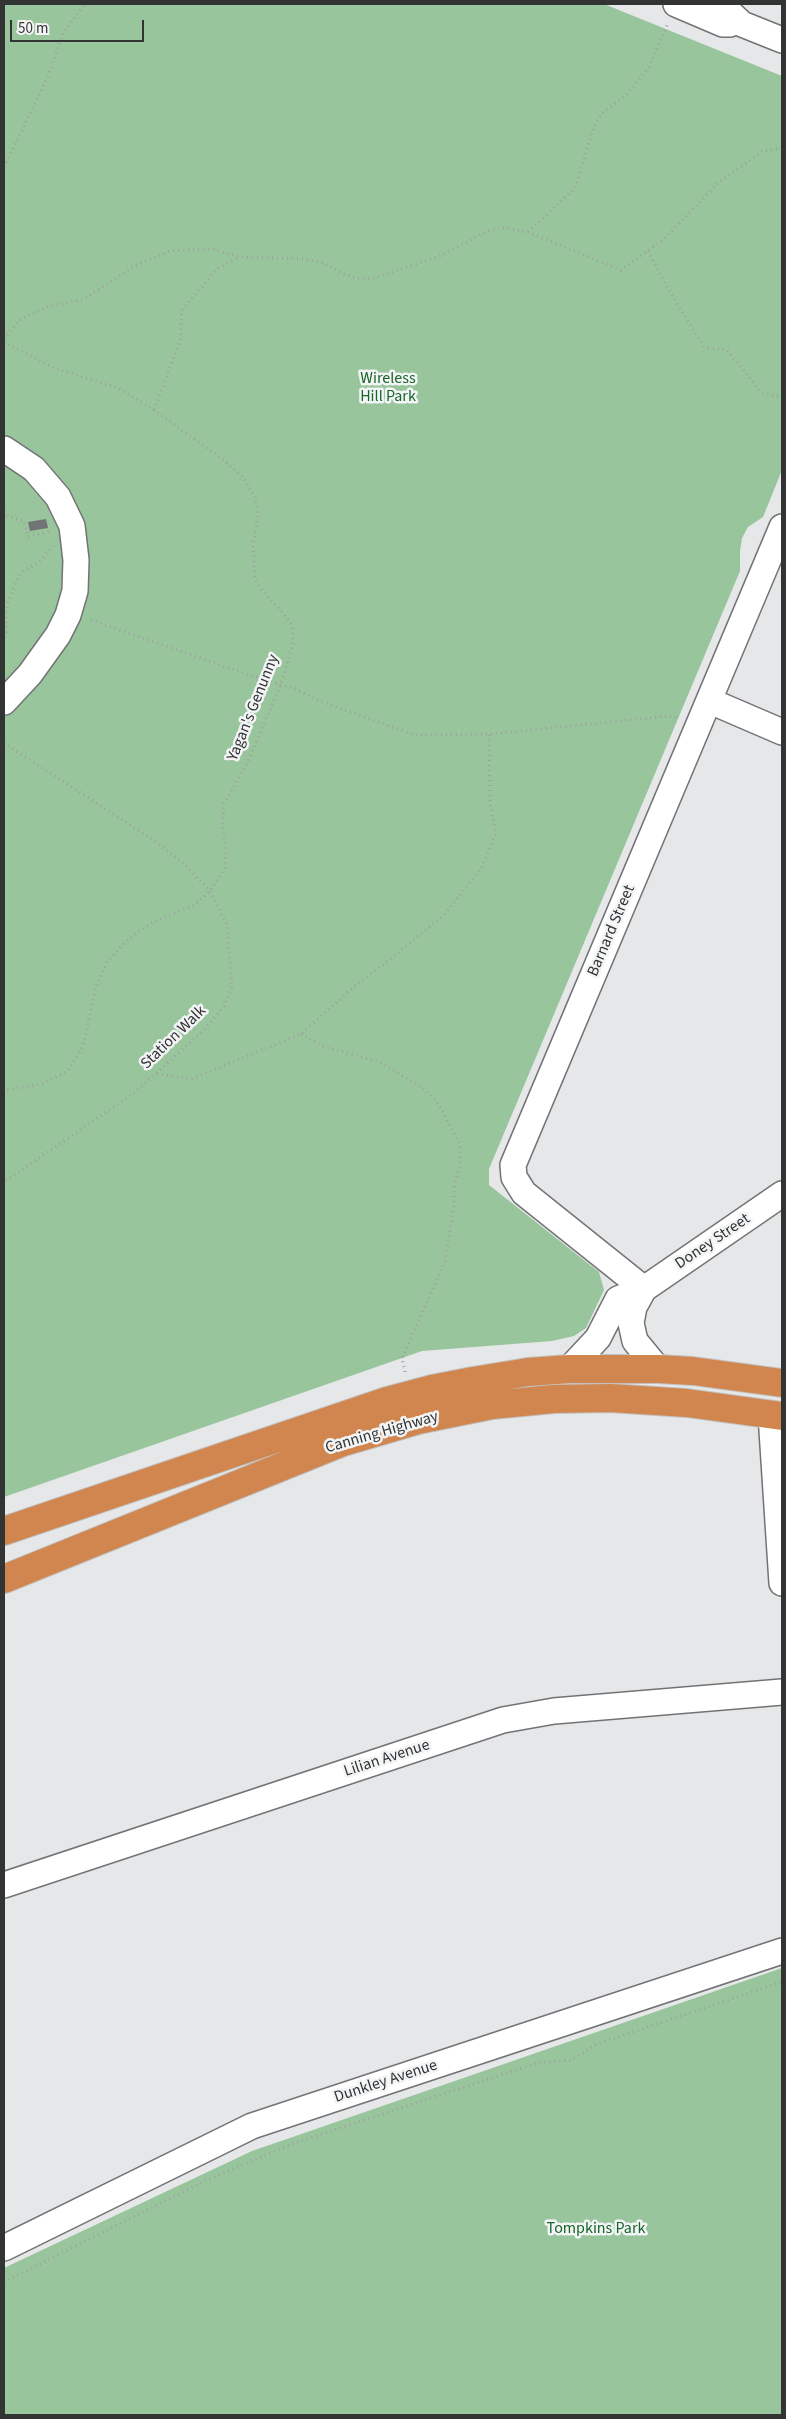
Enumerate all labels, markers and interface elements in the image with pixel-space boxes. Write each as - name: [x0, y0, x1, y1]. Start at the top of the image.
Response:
- scale bar: [12, 10, 146, 42]
- text: 50 m: [18, 18, 48, 39]
- park label: Wireless Hill Park: [360, 369, 416, 407]
- street label: Yagan's Genunny: [224, 652, 284, 764]
- street label: Barnard Street: [584, 882, 640, 980]
- street label: Station Walk: [137, 1002, 211, 1074]
- street label: Doney Street: [672, 1210, 754, 1274]
- street label: Canning Highway: [323, 1408, 441, 1458]
- street label: Lilian Avenue: [342, 1736, 432, 1782]
- street label: Dunkley Avenue: [332, 2056, 440, 2108]
- park label: Tompkins Park: [547, 2219, 645, 2239]

